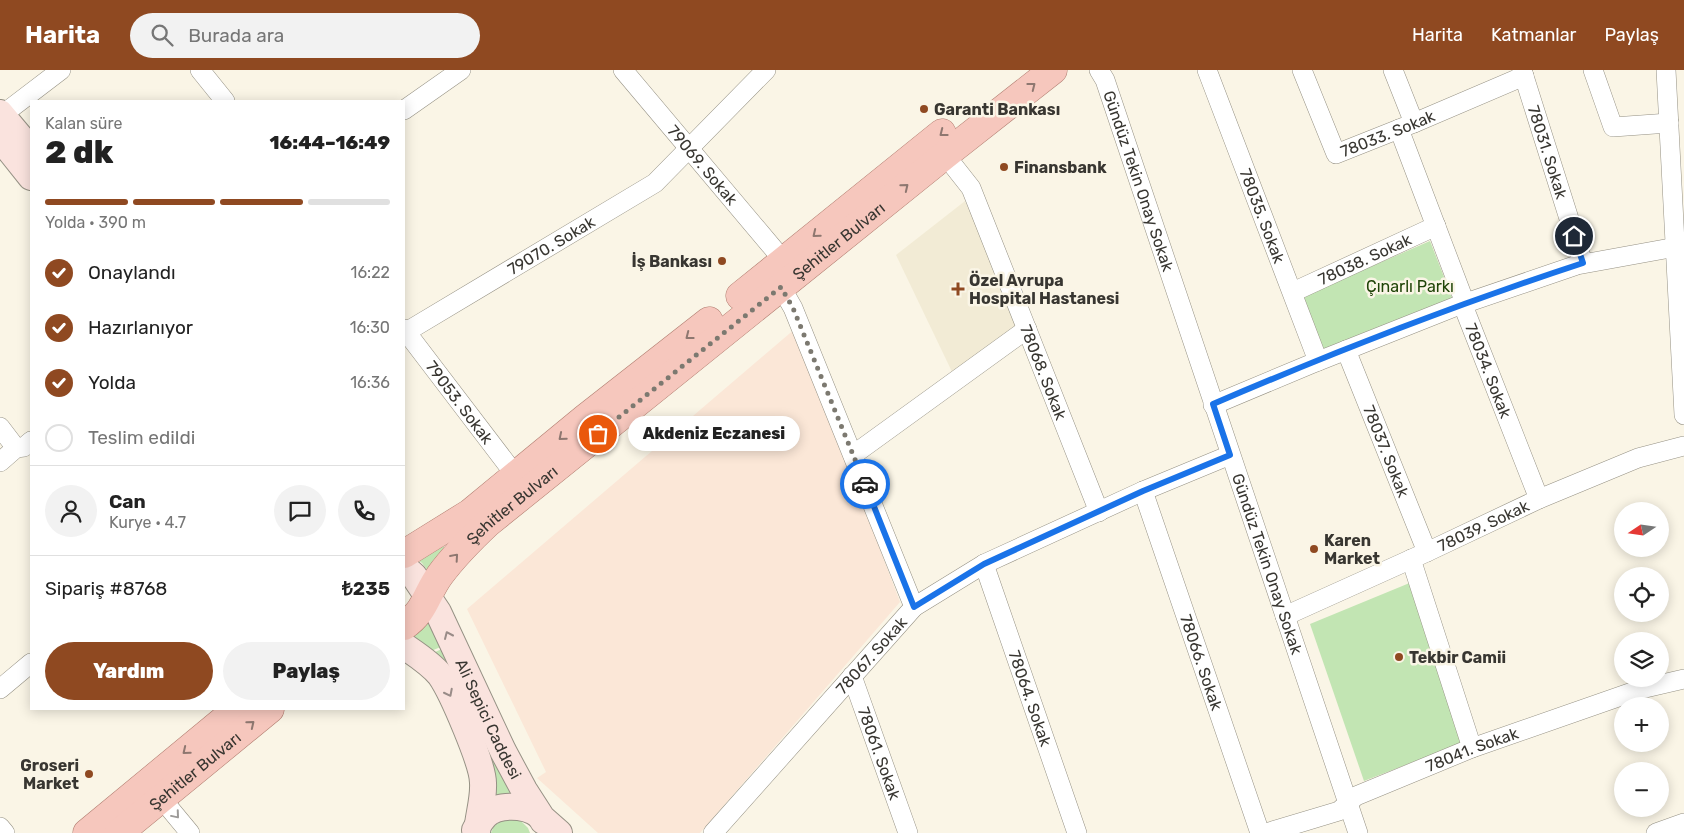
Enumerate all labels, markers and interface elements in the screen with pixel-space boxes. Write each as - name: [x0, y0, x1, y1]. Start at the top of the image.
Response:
- search box: [130, 13, 480, 58]
- text: Harita: [25, 21, 100, 49]
- icon: search: [148, 21, 176, 49]
- text: Burada ara: [188, 24, 284, 47]
- text: Harita: [1412, 24, 1463, 46]
- text: Katmanlar: [1491, 24, 1576, 46]
- text: Paylaş: [1604, 24, 1659, 46]
- one-way arrow: [1026, 84, 1035, 92]
- street label: Gündüz Tekin Onay Sokak: [1100, 88, 1178, 274]
- place label: Garanti Bankası: [934, 100, 1060, 119]
- marker: Garanti Bankası: [918, 103, 930, 115]
- street label: 78031. Sokak: [1524, 103, 1572, 202]
- street label: 78033. Sokak: [1337, 106, 1438, 161]
- text: Kalan süre: [45, 114, 122, 133]
- street label: 79069. Sokak: [664, 121, 742, 209]
- one-way arrow: [939, 127, 948, 136]
- text: 16:44–16:49: [270, 131, 390, 154]
- text: 2 dk: [45, 133, 113, 171]
- place label: Finansbank: [1014, 158, 1107, 177]
- marker: Finansbank: [998, 161, 1010, 173]
- street label: 78035. Sokak: [1236, 166, 1290, 266]
- one-way arrow: [899, 185, 908, 193]
- street label: Şehitler Bulvarı: [789, 198, 888, 284]
- street label: 79070. Sokak: [504, 211, 599, 279]
- text: Yolda · 390 m: [45, 213, 146, 232]
- pin: [1553, 215, 1595, 257]
- icon: home: [1560, 222, 1588, 250]
- one-way arrow: [812, 229, 821, 238]
- street label: 78038. Sokak: [1315, 229, 1415, 289]
- place label: İş Bankası: [632, 252, 712, 271]
- marker: İş Bankası: [716, 255, 728, 267]
- icon: check: [45, 259, 73, 287]
- text: Onaylandı: [88, 261, 176, 284]
- text: 16:22: [351, 263, 390, 282]
- place label: Özel Avrupa Hospital Hastanesi: [969, 270, 1119, 308]
- park label: Çınarlı Parkı: [1366, 277, 1454, 296]
- marker: Özel Avrupa Hospital Hastanesi: [951, 282, 965, 296]
- icon: check: [45, 314, 73, 342]
- text: Hazırlanıyor: [88, 316, 193, 339]
- text: 16:30: [350, 318, 390, 337]
- street label: 78034. Sokak: [1461, 320, 1516, 421]
- street label: 78068. Sokak: [1016, 322, 1071, 423]
- one-way arrow: [686, 331, 695, 339]
- street label: 79053. Sokak: [422, 357, 498, 448]
- icon: check: [45, 369, 73, 397]
- text: Yolda: [88, 371, 136, 394]
- text: 16:36: [350, 373, 390, 392]
- street label: 78037. Sokak: [1360, 402, 1414, 501]
- pin: [577, 413, 619, 455]
- callout: Akdeniz Eczanesi: [628, 416, 800, 452]
- icon: bag: [584, 420, 612, 448]
- text: Akdeniz Eczanesi: [643, 424, 785, 443]
- text: Teslim edildi: [88, 426, 195, 449]
- one-way arrow: [559, 432, 568, 440]
- courier: [840, 459, 890, 509]
- street label: Şehitler Bulvarı: [462, 461, 561, 548]
- icon: car: [851, 470, 879, 498]
- street label: Gündüz Tekin Onay Sokak: [1228, 471, 1307, 657]
- button: person: [45, 485, 97, 537]
- button: chat: [274, 485, 326, 537]
- button: phone: [338, 485, 390, 537]
- text: Can: [109, 490, 146, 513]
- street label: 78039. Sokak: [1434, 495, 1533, 555]
- north arrow: [1614, 502, 1669, 558]
- map controls: [1614, 502, 1669, 817]
- text: Kurye · 4.7: [109, 513, 186, 532]
- place label: Karen Market: [1324, 531, 1380, 568]
- marker: Karen Market: [1308, 543, 1320, 555]
- one-way arrow: [449, 553, 458, 562]
- button: locate: [1614, 567, 1669, 622]
- text: Sipariş #8768: [45, 577, 167, 600]
- text: ₺235: [342, 577, 390, 600]
- street label: 78067. Sokak: [832, 612, 911, 698]
- street label: 78066. Sokak: [1176, 612, 1227, 713]
- one-way arrow: [443, 631, 454, 640]
- button: layers: [1614, 632, 1669, 687]
- button: Yardım: [45, 642, 213, 700]
- button: Paylaş: [223, 642, 390, 700]
- street label: 78064. Sokak: [1005, 648, 1056, 749]
- place label: Tekbir Camii: [1409, 648, 1506, 667]
- marker: Tekbir Camii: [1393, 651, 1405, 663]
- street label: Ali Sepici Caddesi: [452, 656, 526, 782]
- one-way arrow: [443, 687, 453, 696]
- button: +: [1614, 697, 1669, 752]
- street label: 78061. Sokak: [854, 704, 905, 803]
- one-way arrow: [246, 720, 255, 729]
- street label: 78041. Sokak: [1423, 723, 1521, 776]
- street label: Şehitler Bulvarı: [145, 728, 244, 814]
- one-way arrow: [183, 745, 192, 753]
- place label: Groseri Market: [20, 756, 80, 793]
- button: −: [1614, 762, 1669, 817]
- marker: Groseri Market: [83, 768, 95, 780]
- one-way arrow: [170, 810, 179, 819]

